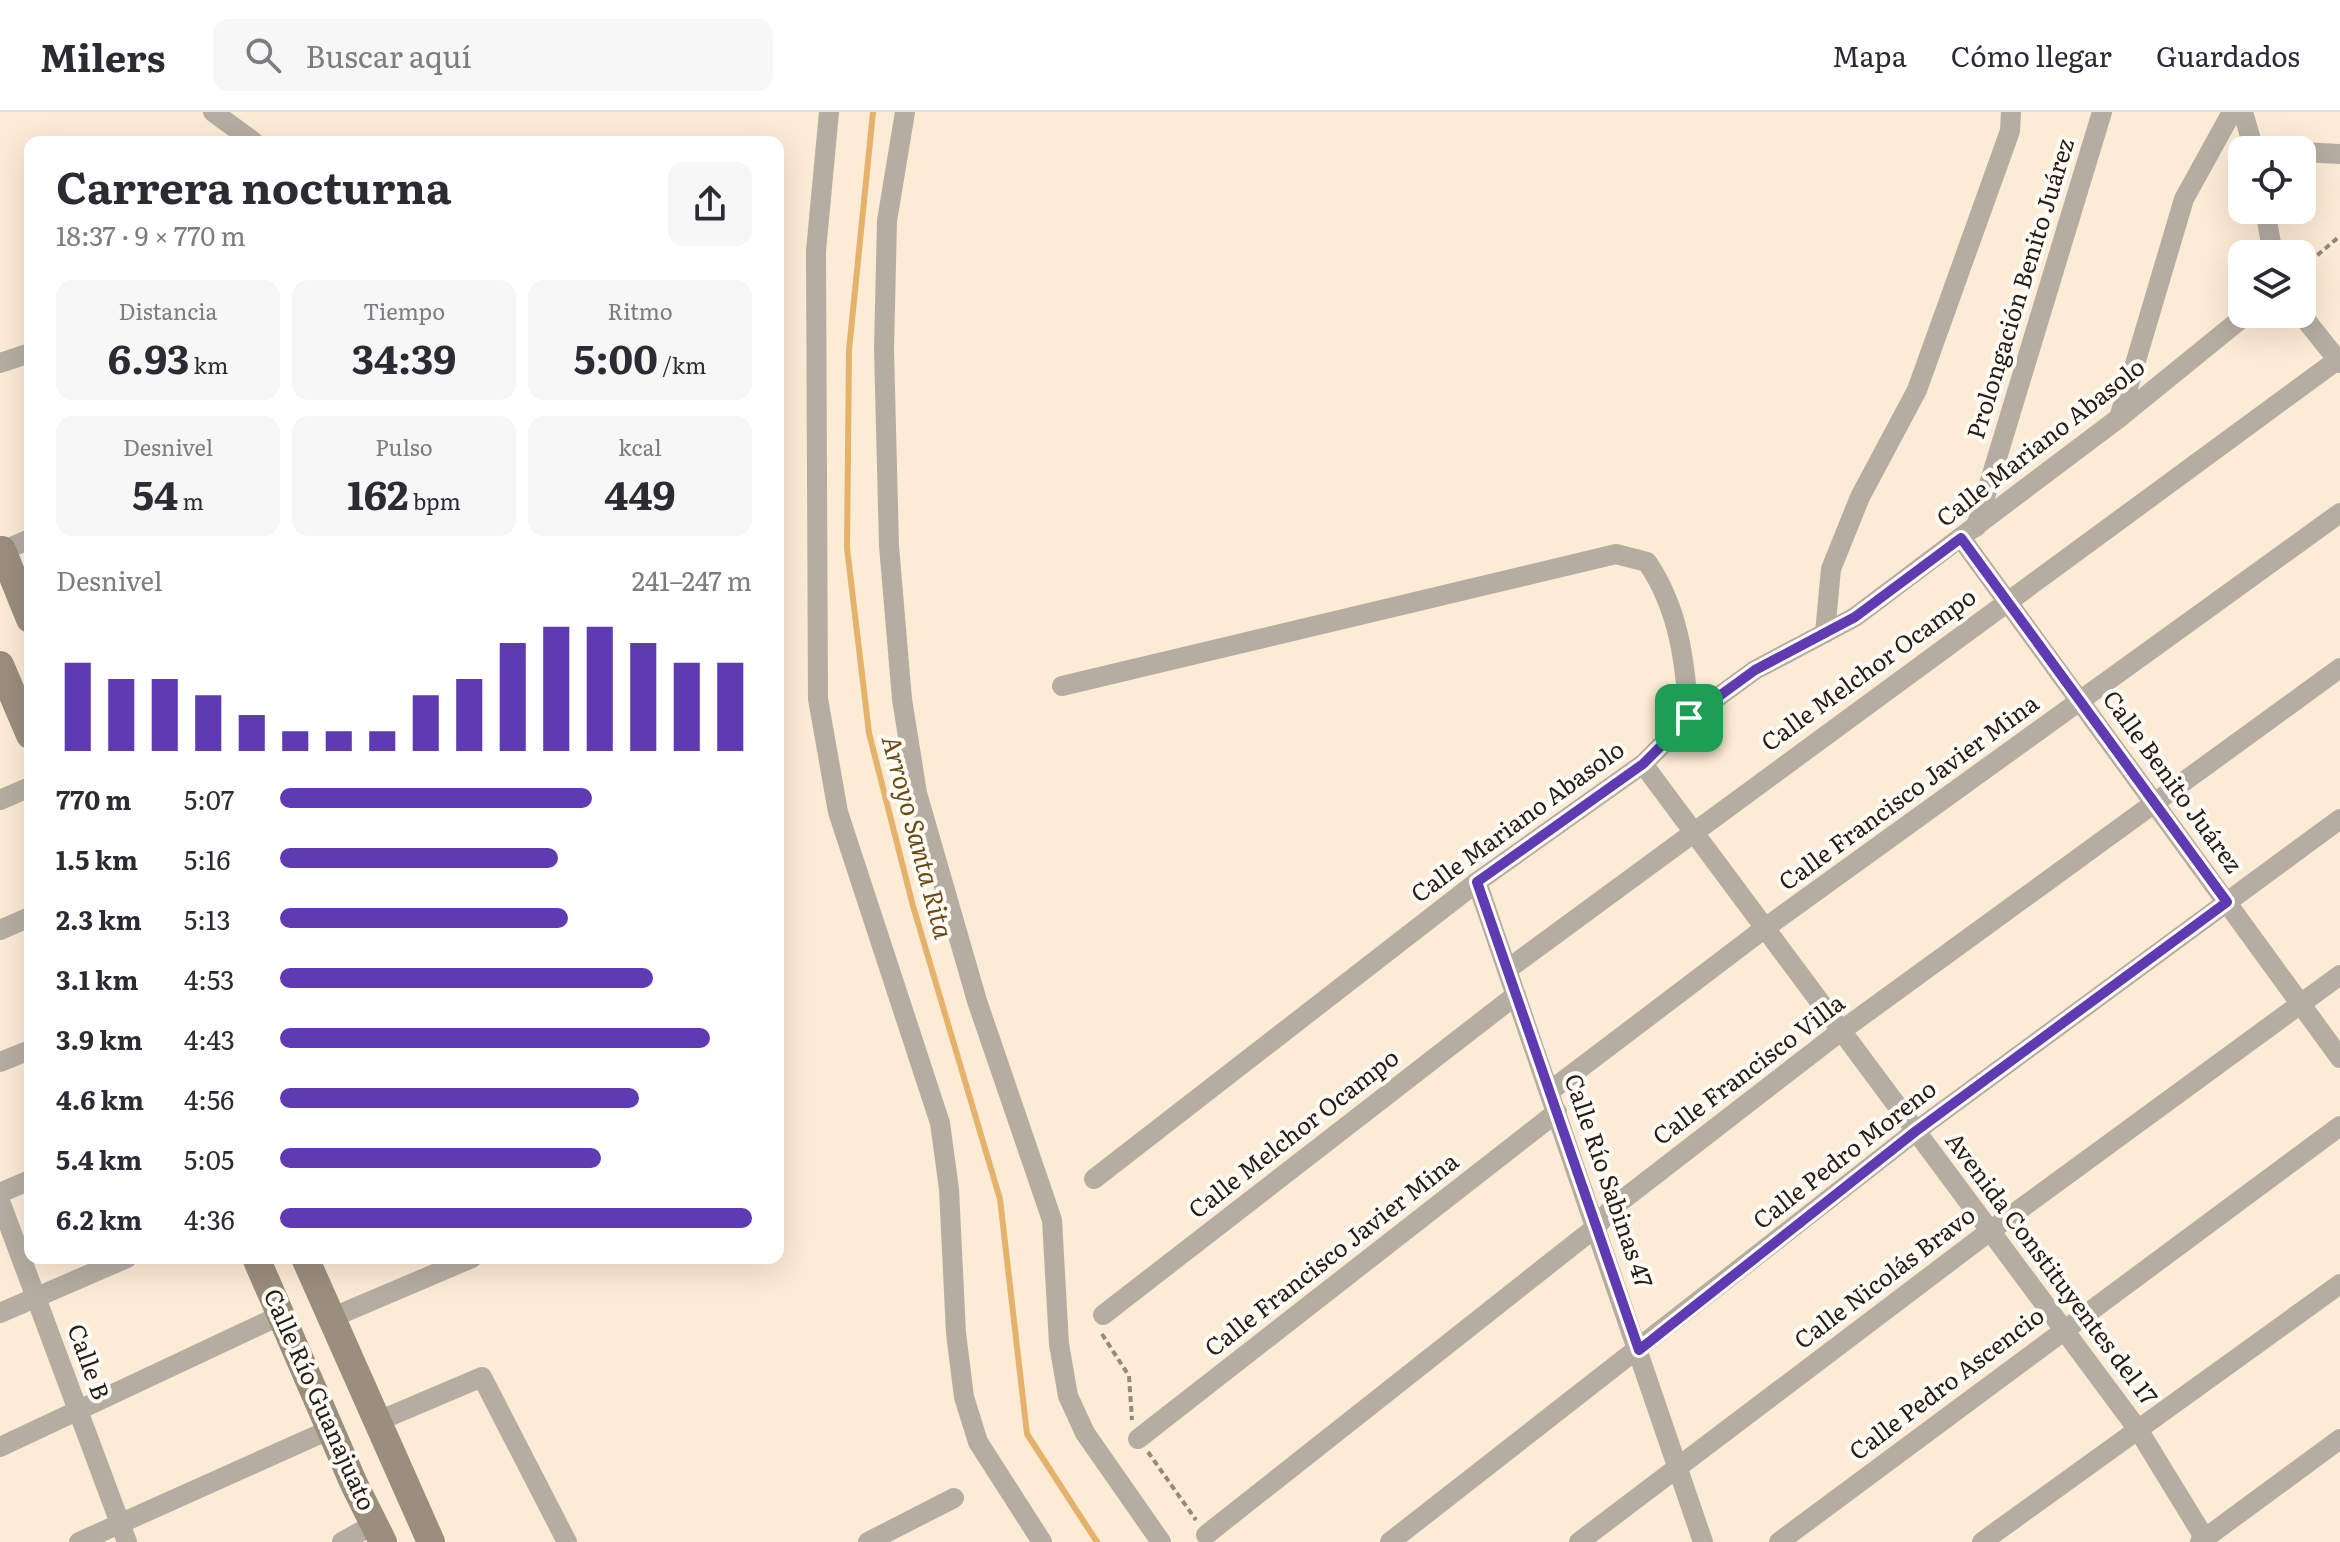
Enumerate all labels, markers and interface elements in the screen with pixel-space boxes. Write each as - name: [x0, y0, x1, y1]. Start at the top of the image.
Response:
- search box: [213, 19, 773, 91]
- text: Milers: [40, 27, 165, 84]
- icon: search: [241, 33, 285, 77]
- text: Buscar aquí: [305, 33, 472, 77]
- text: Mapa: [1832, 34, 1907, 76]
- text: Cómo llegar: [1951, 34, 2112, 76]
- text: Guardados: [2156, 34, 2300, 76]
- street label: Prolongación Benito Juárez: [1956, 133, 2081, 443]
- map controls: [2228, 136, 2316, 328]
- button: locate: [2228, 136, 2316, 224]
- text: Carrera nocturna: [56, 152, 451, 218]
- button: share: [668, 162, 752, 246]
- text: 18:37 · 9 × 770 m: [56, 215, 246, 254]
- button: layers: [2228, 240, 2316, 328]
- text: Distancia: [119, 294, 217, 327]
- text: Tiempo: [363, 294, 445, 327]
- text: Ritmo: [607, 294, 673, 327]
- text: 6.93: [108, 327, 189, 386]
- text: 34:39: [352, 327, 456, 386]
- text: 5:00: [574, 327, 658, 386]
- text: km: [189, 348, 228, 381]
- text: /km: [658, 348, 706, 381]
- street label: Calle Mariano Abasolo: [1928, 348, 2151, 534]
- text: Desnivel: [123, 430, 213, 463]
- text: Pulso: [375, 430, 433, 463]
- text: kcal: [618, 430, 662, 463]
- text: 54: [132, 463, 178, 522]
- text: 162: [347, 463, 409, 522]
- text: 449: [604, 463, 676, 522]
- text: m: [178, 484, 204, 517]
- text: bpm: [409, 484, 461, 517]
- text: Desnivel: [56, 560, 162, 599]
- text: 241–247 m: [632, 560, 752, 599]
- street label: Calle Melchor Ocampo: [1753, 578, 1982, 758]
- street label: Calle Benito Juárez: [2096, 682, 2252, 879]
- pin: [1655, 684, 1723, 752]
- street label: Calle Francisco Javier Mina: [1770, 685, 2045, 897]
- icon: arrive: [1667, 696, 1711, 740]
- water label: Arroyo Santa Rita: [873, 730, 965, 943]
- street label: Calle Mariano Abasolo: [1403, 730, 1631, 909]
- text: 770 m: [56, 779, 131, 818]
- text: 5:07: [184, 779, 234, 818]
- text: 1.5 km: [56, 839, 138, 878]
- text: 5:16: [184, 839, 230, 878]
- text: 2.3 km: [56, 899, 142, 938]
- text: 5:13: [184, 899, 231, 938]
- text: 3.1 km: [56, 959, 138, 998]
- text: 4:53: [184, 959, 234, 998]
- street label: Calle Francisco Villa: [1644, 984, 1851, 1152]
- text: 3.9 km: [56, 1019, 143, 1058]
- text: 4:43: [184, 1019, 235, 1058]
- street label: Calle Melchor Ocampo: [1180, 1039, 1405, 1225]
- street label: Calle Río Sabinas 47: [1557, 1068, 1663, 1292]
- street label: Calle Pedro Moreno: [1744, 1070, 1943, 1236]
- text: 4.6 km: [56, 1079, 144, 1118]
- text: 4:56: [184, 1079, 234, 1118]
- street label: Avenida Constituyentes del 17: [1939, 1124, 2167, 1411]
- text: 5.4 km: [56, 1139, 142, 1178]
- text: 5:05: [184, 1139, 234, 1178]
- street label: Calle Francisco Javier Mina: [1196, 1143, 1465, 1363]
- street label: Calle Nicolás Bravo: [1786, 1196, 1981, 1356]
- text: 6.2 km: [56, 1199, 142, 1238]
- text: 4:36: [184, 1199, 235, 1238]
- street label: Calle Río Guanajuato: [257, 1282, 386, 1515]
- street label: Calle Pedro Ascencio: [1841, 1297, 2050, 1467]
- street label: Calle B: [60, 1318, 120, 1404]

